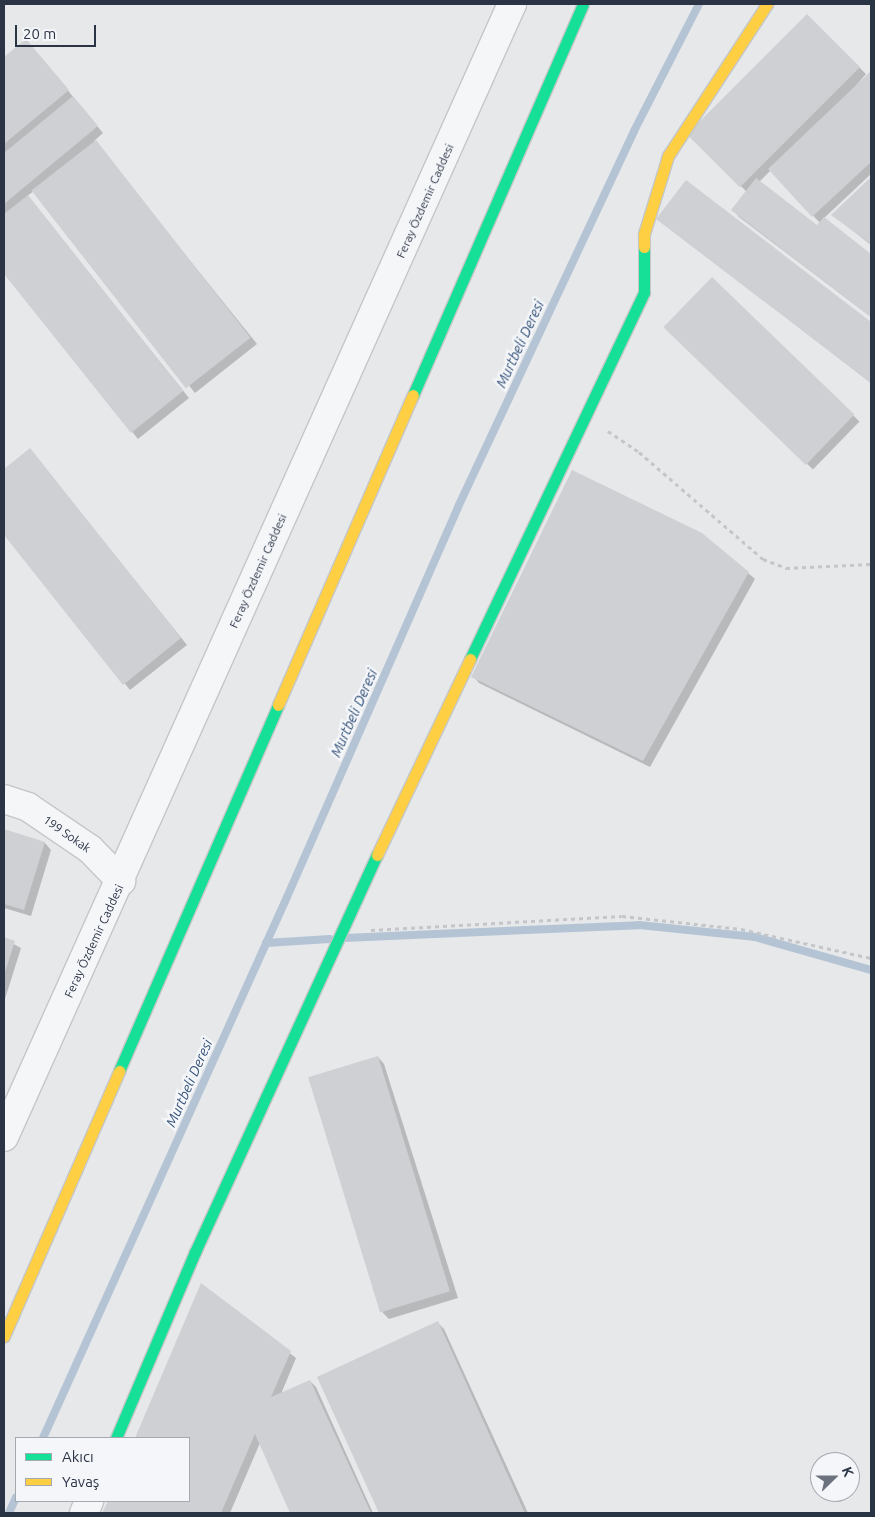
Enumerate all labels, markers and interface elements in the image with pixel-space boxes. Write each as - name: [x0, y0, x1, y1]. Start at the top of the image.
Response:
- scale bar: [18, 15, 99, 47]
- text: 20 m: [23, 25, 56, 42]
- street label: Feray Özdemir Caddesi: [393, 142, 457, 260]
- water label: Murtbeli Deresi: [492, 298, 548, 390]
- street label: Feray Özdemir Caddesi: [226, 512, 290, 630]
- water label: Murtbeli Deresi: [327, 667, 381, 759]
- street label: 199 Sokak: [40, 812, 94, 856]
- street label: Feray Özdemir Caddesi: [61, 882, 127, 1000]
- water label: Murtbeli Deresi: [162, 1037, 216, 1129]
- legend: [15, 1437, 190, 1502]
- text: Akıcı: [62, 1448, 94, 1465]
- north arrow: [810, 1452, 860, 1502]
- text: K: [839, 1464, 857, 1479]
- text: Yavaş: [62, 1473, 99, 1490]

